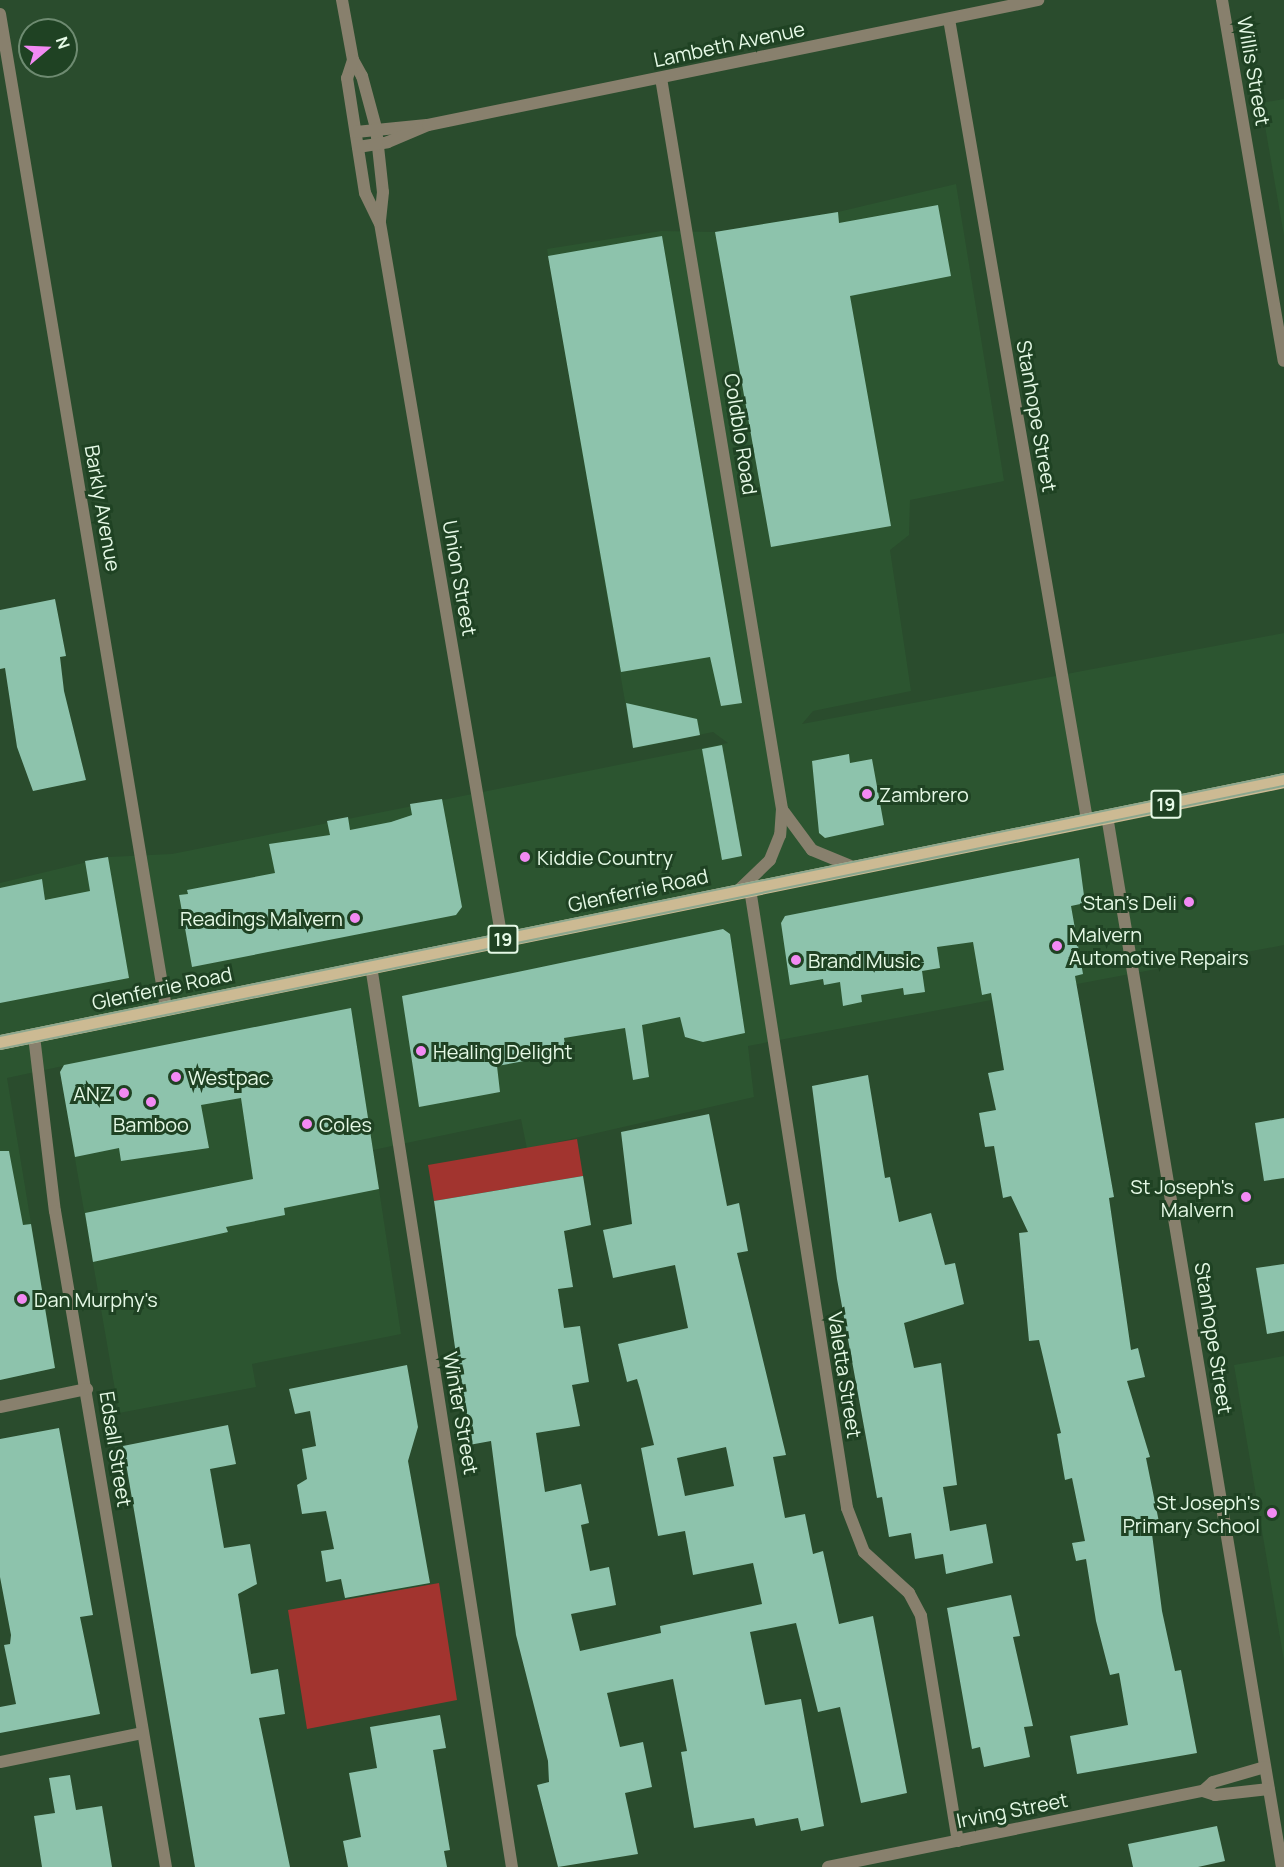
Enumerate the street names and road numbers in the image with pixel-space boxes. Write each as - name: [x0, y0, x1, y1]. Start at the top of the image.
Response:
- street label: Willis Street: [1233, 15, 1275, 127]
- street label: Lambeth Avenue: [651, 16, 807, 72]
- street label: Stanhope Street: [1012, 338, 1062, 494]
- street label: Coldblo Road: [720, 372, 762, 496]
- street label: Barkly Avenue: [80, 443, 126, 573]
- street label: Union Street: [438, 518, 482, 638]
- road number: 19: [1150, 789, 1182, 819]
- street label: Glenferrie Road: [566, 863, 710, 917]
- road number: 19: [486, 924, 520, 954]
- street label: Glenferrie Road: [90, 961, 234, 1015]
- street label: Stanhope Street: [1190, 1260, 1238, 1416]
- street label: Valetta Street: [823, 1310, 867, 1440]
- street label: Winter Street: [438, 1350, 484, 1476]
- street label: Edsall Street: [95, 1389, 137, 1509]
- street label: Irving Street: [954, 1787, 1070, 1833]

